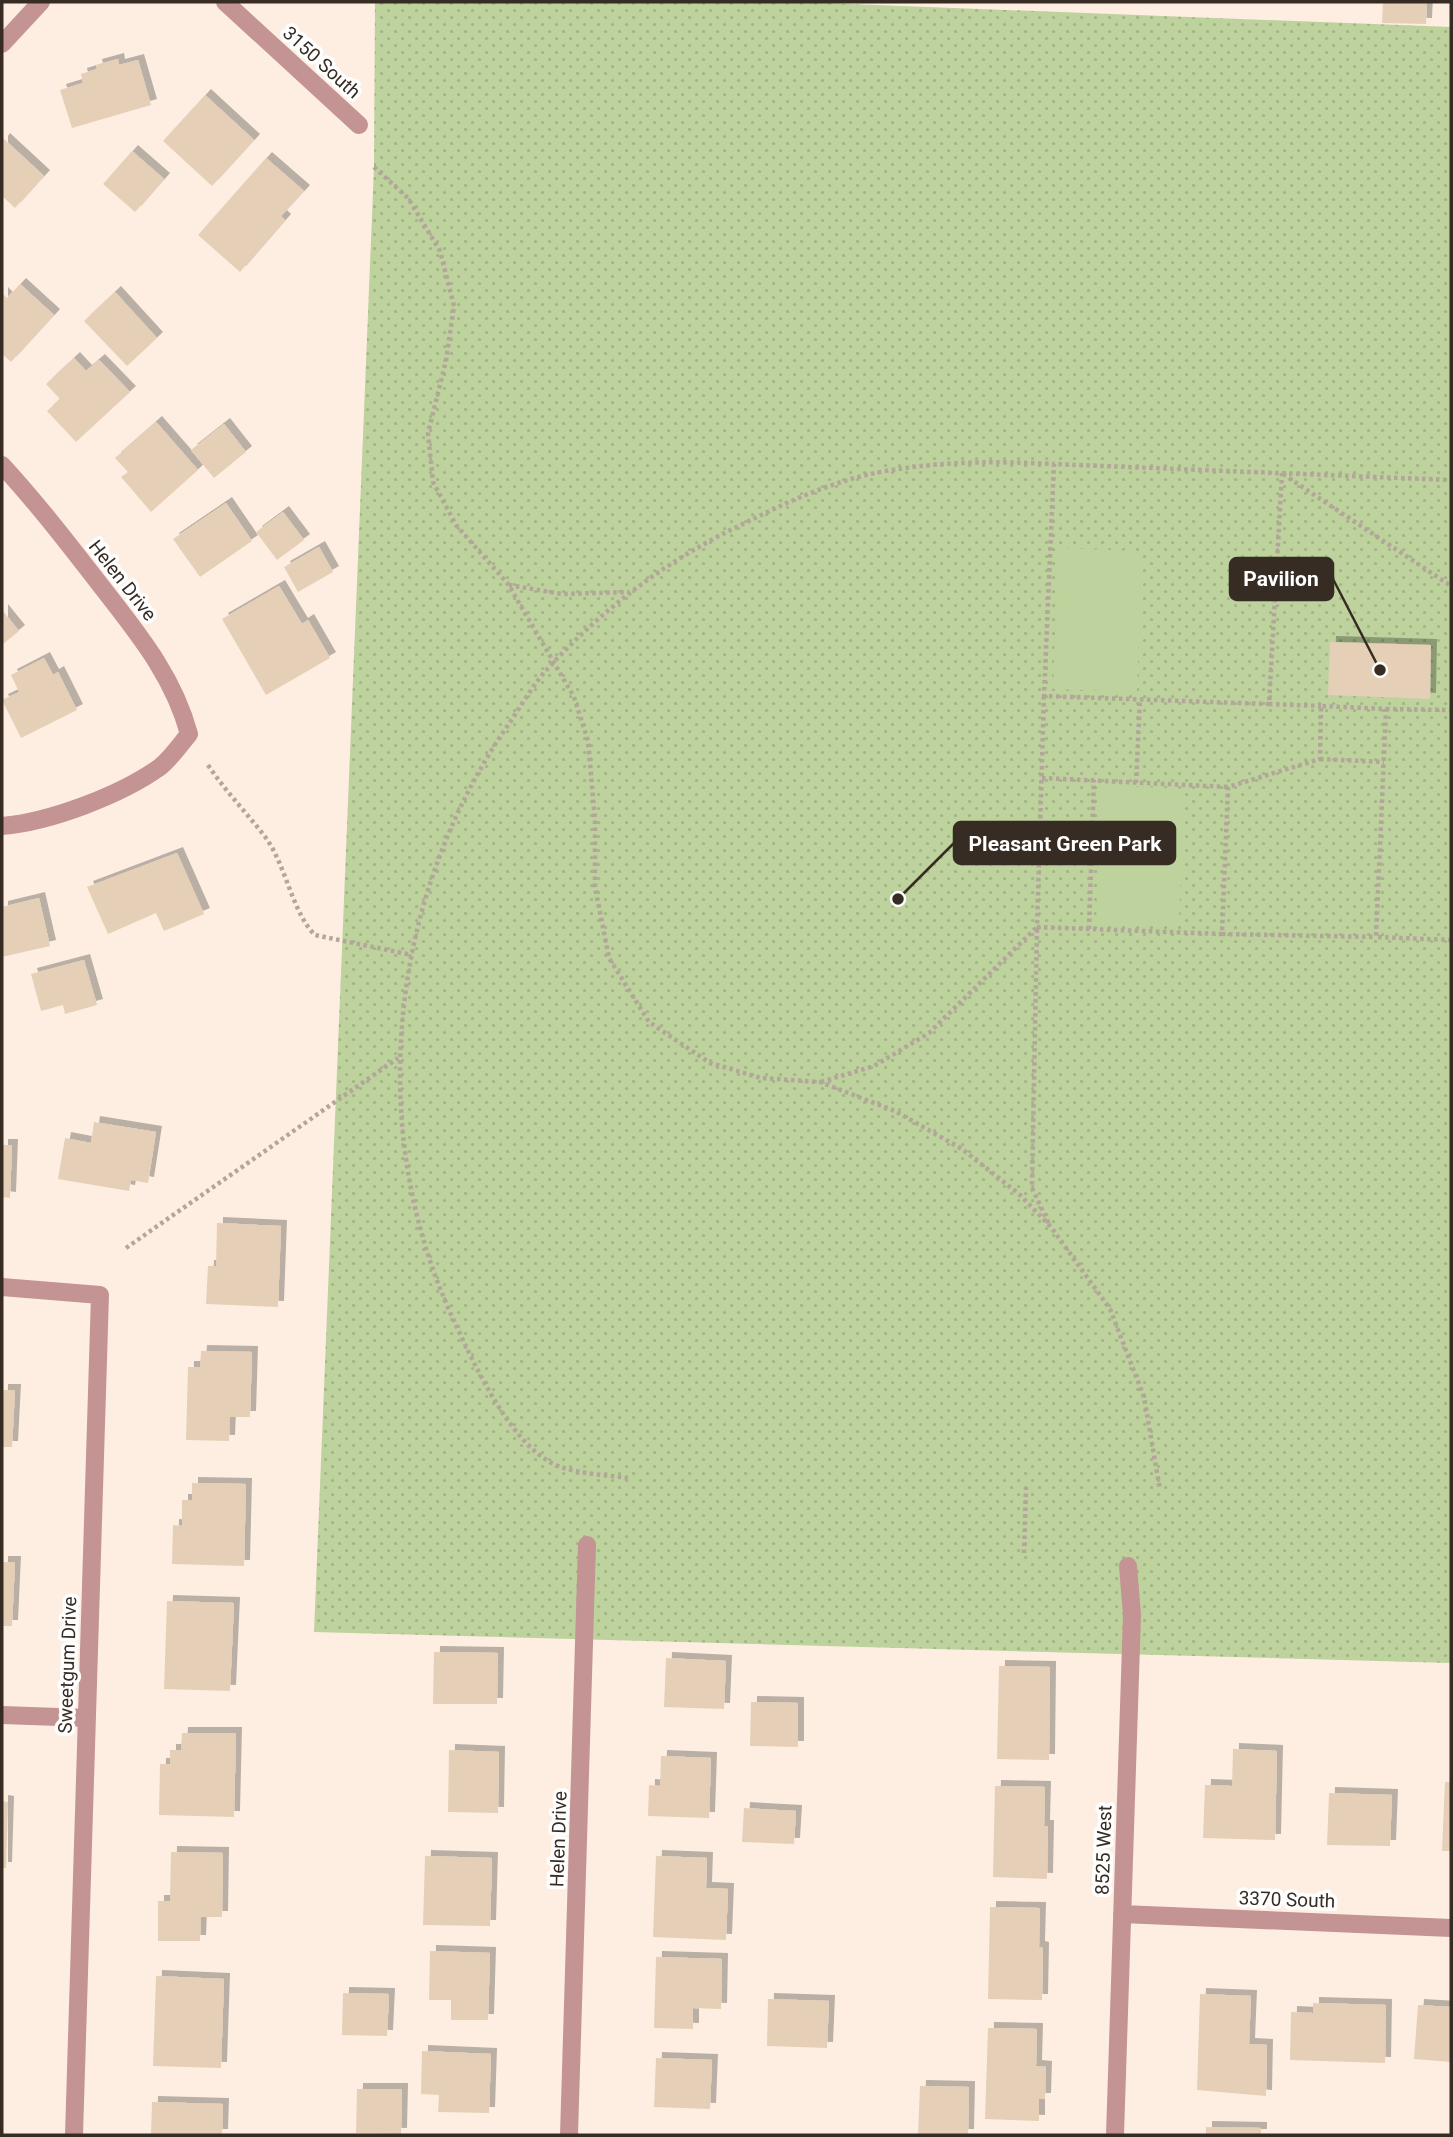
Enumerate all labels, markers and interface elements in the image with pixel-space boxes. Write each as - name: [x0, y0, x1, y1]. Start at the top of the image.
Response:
- street label: 3150 South: [278, 21, 365, 103]
- street label: Helen Drive: [84, 535, 161, 625]
- callout: Pavilion: [1230, 558, 1333, 600]
- text: Pavilion: [1243, 567, 1319, 591]
- callout: Pleasant Green Park: [954, 822, 1175, 864]
- text: Pleasant Green Park: [969, 832, 1162, 856]
- street label: Sweetgum Drive: [54, 1596, 81, 1734]
- street label: Helen Drive: [545, 1791, 572, 1887]
- street label: 8525 West: [1090, 1805, 1117, 1895]
- street label: 3370 South: [1238, 1886, 1336, 1913]

